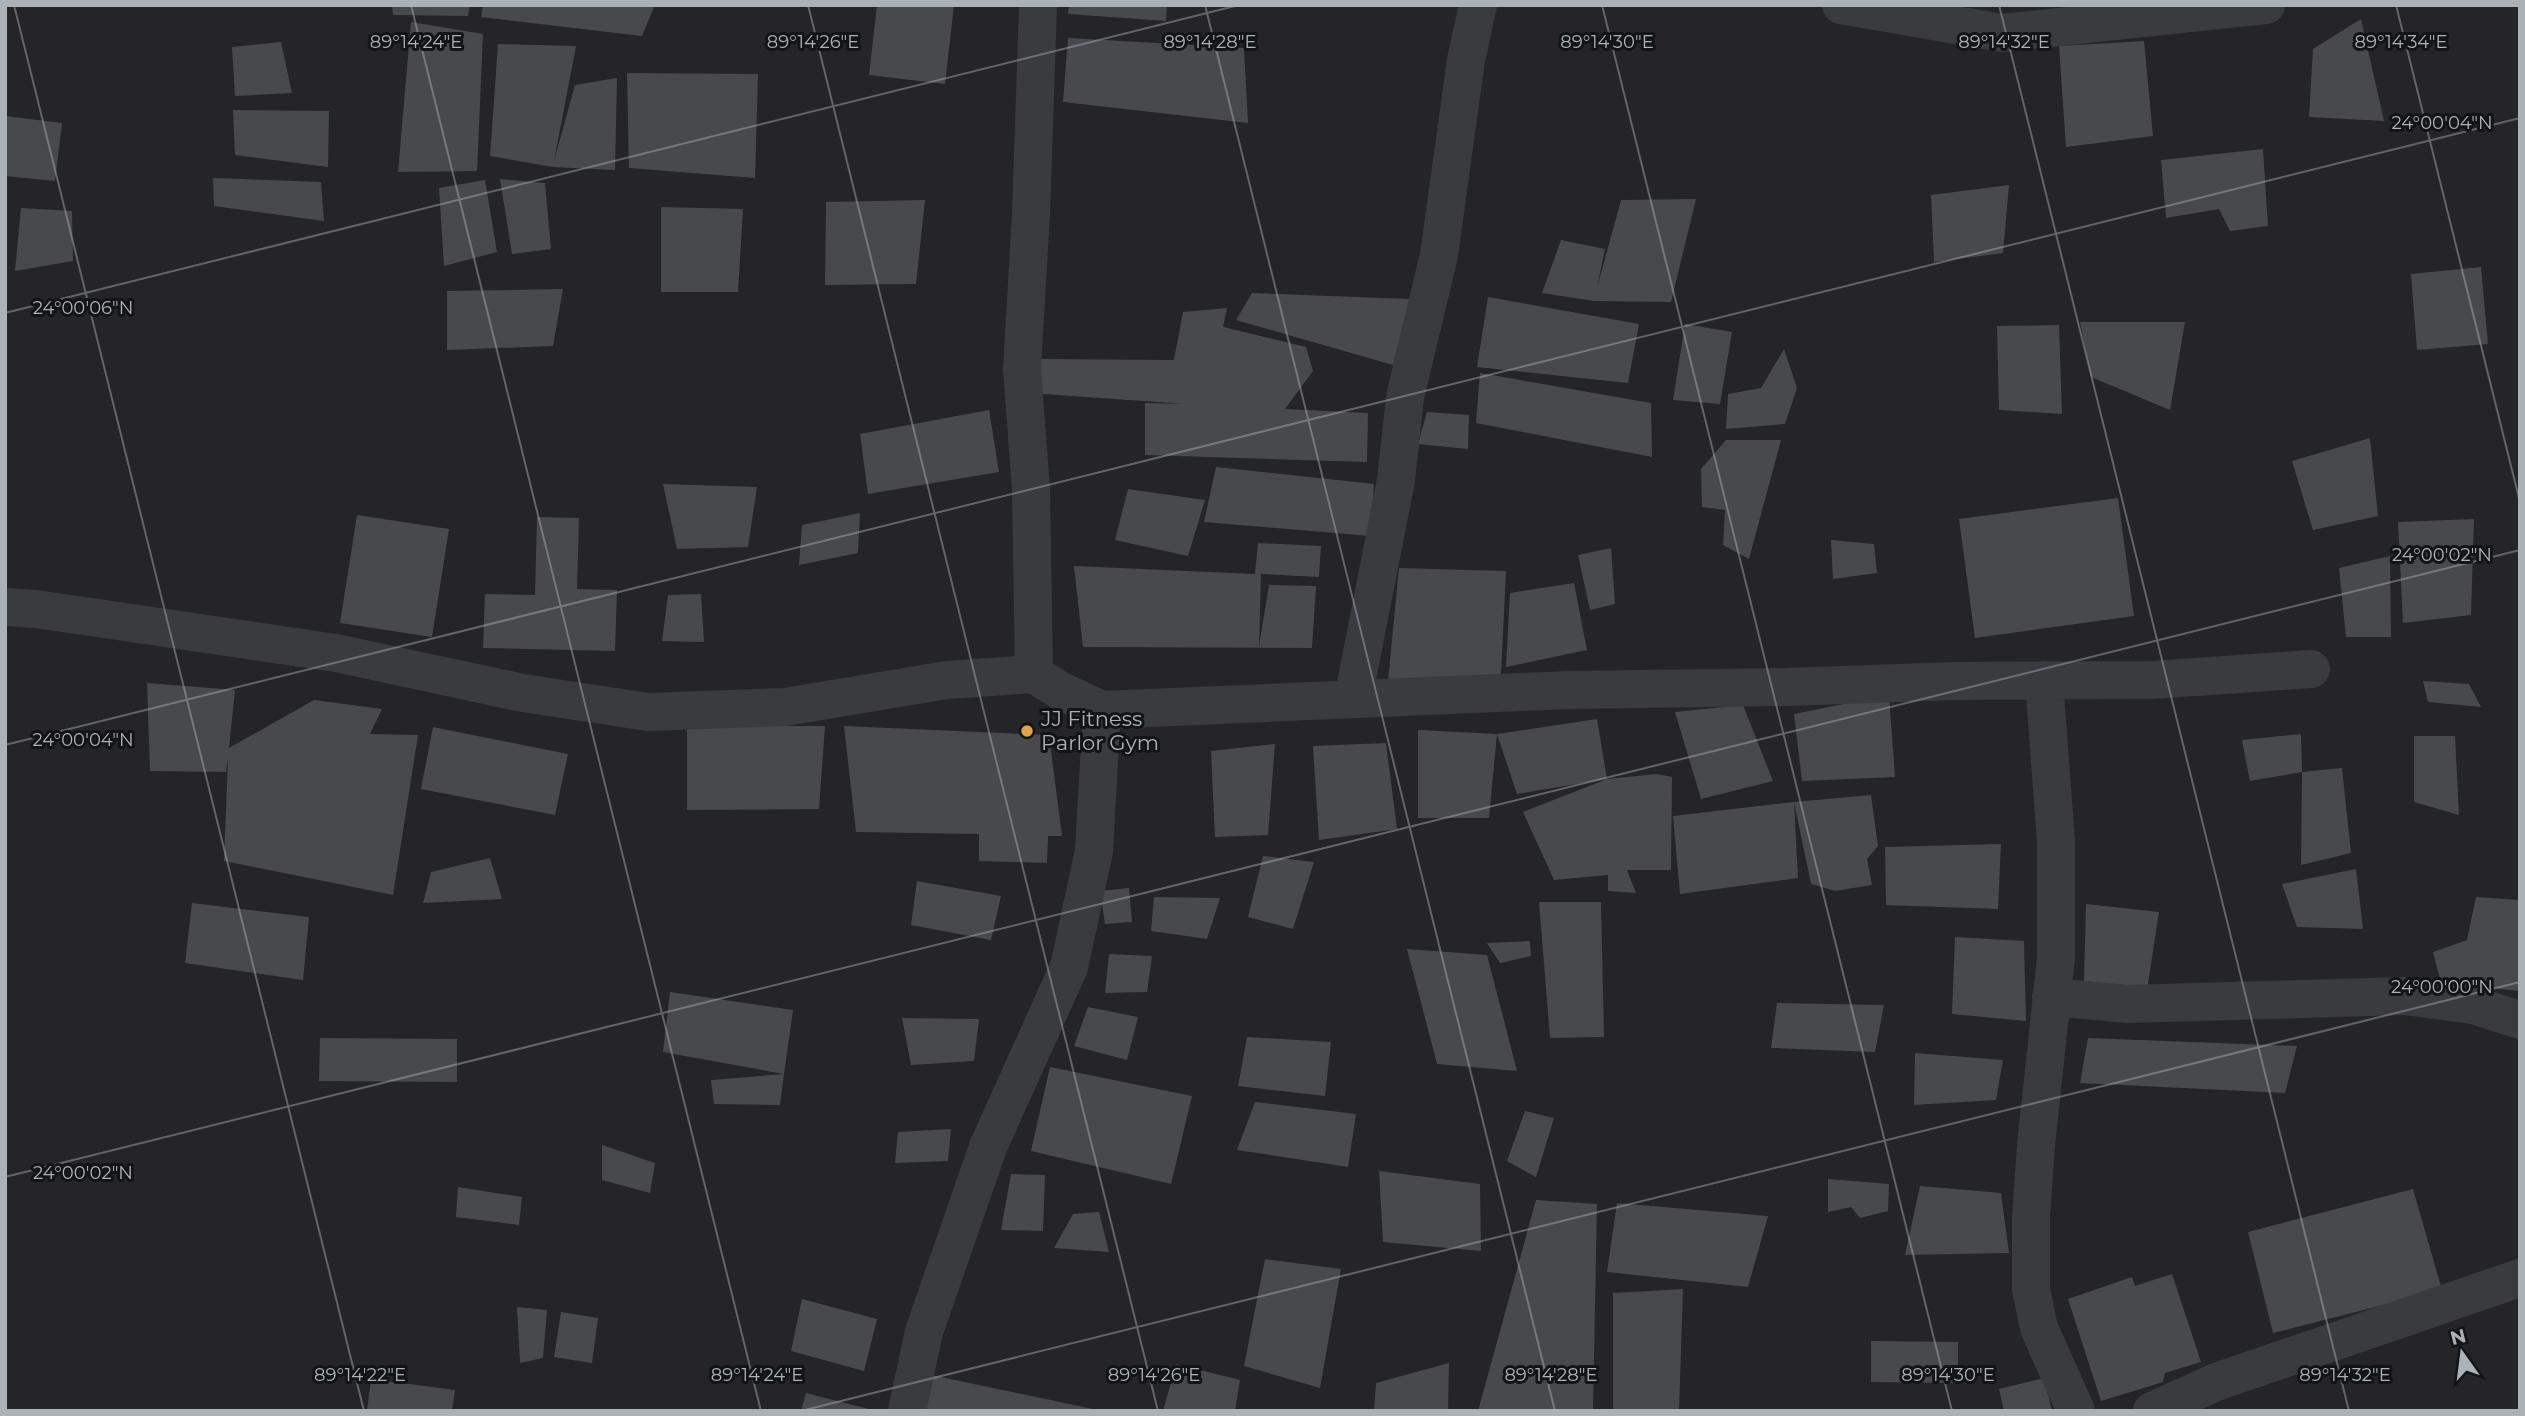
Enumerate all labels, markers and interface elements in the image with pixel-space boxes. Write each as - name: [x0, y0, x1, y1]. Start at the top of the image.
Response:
- text: 89°14'24"E: [370, 31, 462, 53]
- text: 89°14'26"E: [767, 31, 859, 53]
- text: 89°14'28"E: [1163, 31, 1257, 53]
- text: 89°14'30"E: [1560, 31, 1654, 53]
- text: 89°14'32"E: [1958, 31, 2050, 53]
- text: 89°14'34"E: [2355, 31, 2447, 53]
- text: 24°00'04"N: [2391, 112, 2493, 134]
- text: 24°00'06"N: [33, 297, 133, 319]
- text: 24°00'02"N: [2392, 544, 2492, 566]
- place label: JJ Fitness Parlor Gym: [1040, 706, 1159, 755]
- marker: JJ Fitness Parlor Gym: [1019, 723, 1035, 739]
- text: 24°00'04"N: [32, 729, 134, 751]
- text: 24°00'00"N: [2391, 976, 2493, 998]
- text: 24°00'02"N: [33, 1162, 133, 1184]
- north arrow: [2427, 1318, 2497, 1388]
- text: N: [2448, 1324, 2468, 1350]
- text: 89°14'22"E: [314, 1364, 406, 1386]
- text: 89°14'24"E: [711, 1364, 803, 1386]
- text: 89°14'26"E: [1108, 1364, 1200, 1386]
- text: 89°14'28"E: [1504, 1364, 1598, 1386]
- text: 89°14'30"E: [1901, 1364, 1995, 1386]
- text: 89°14'32"E: [2299, 1364, 2391, 1386]

